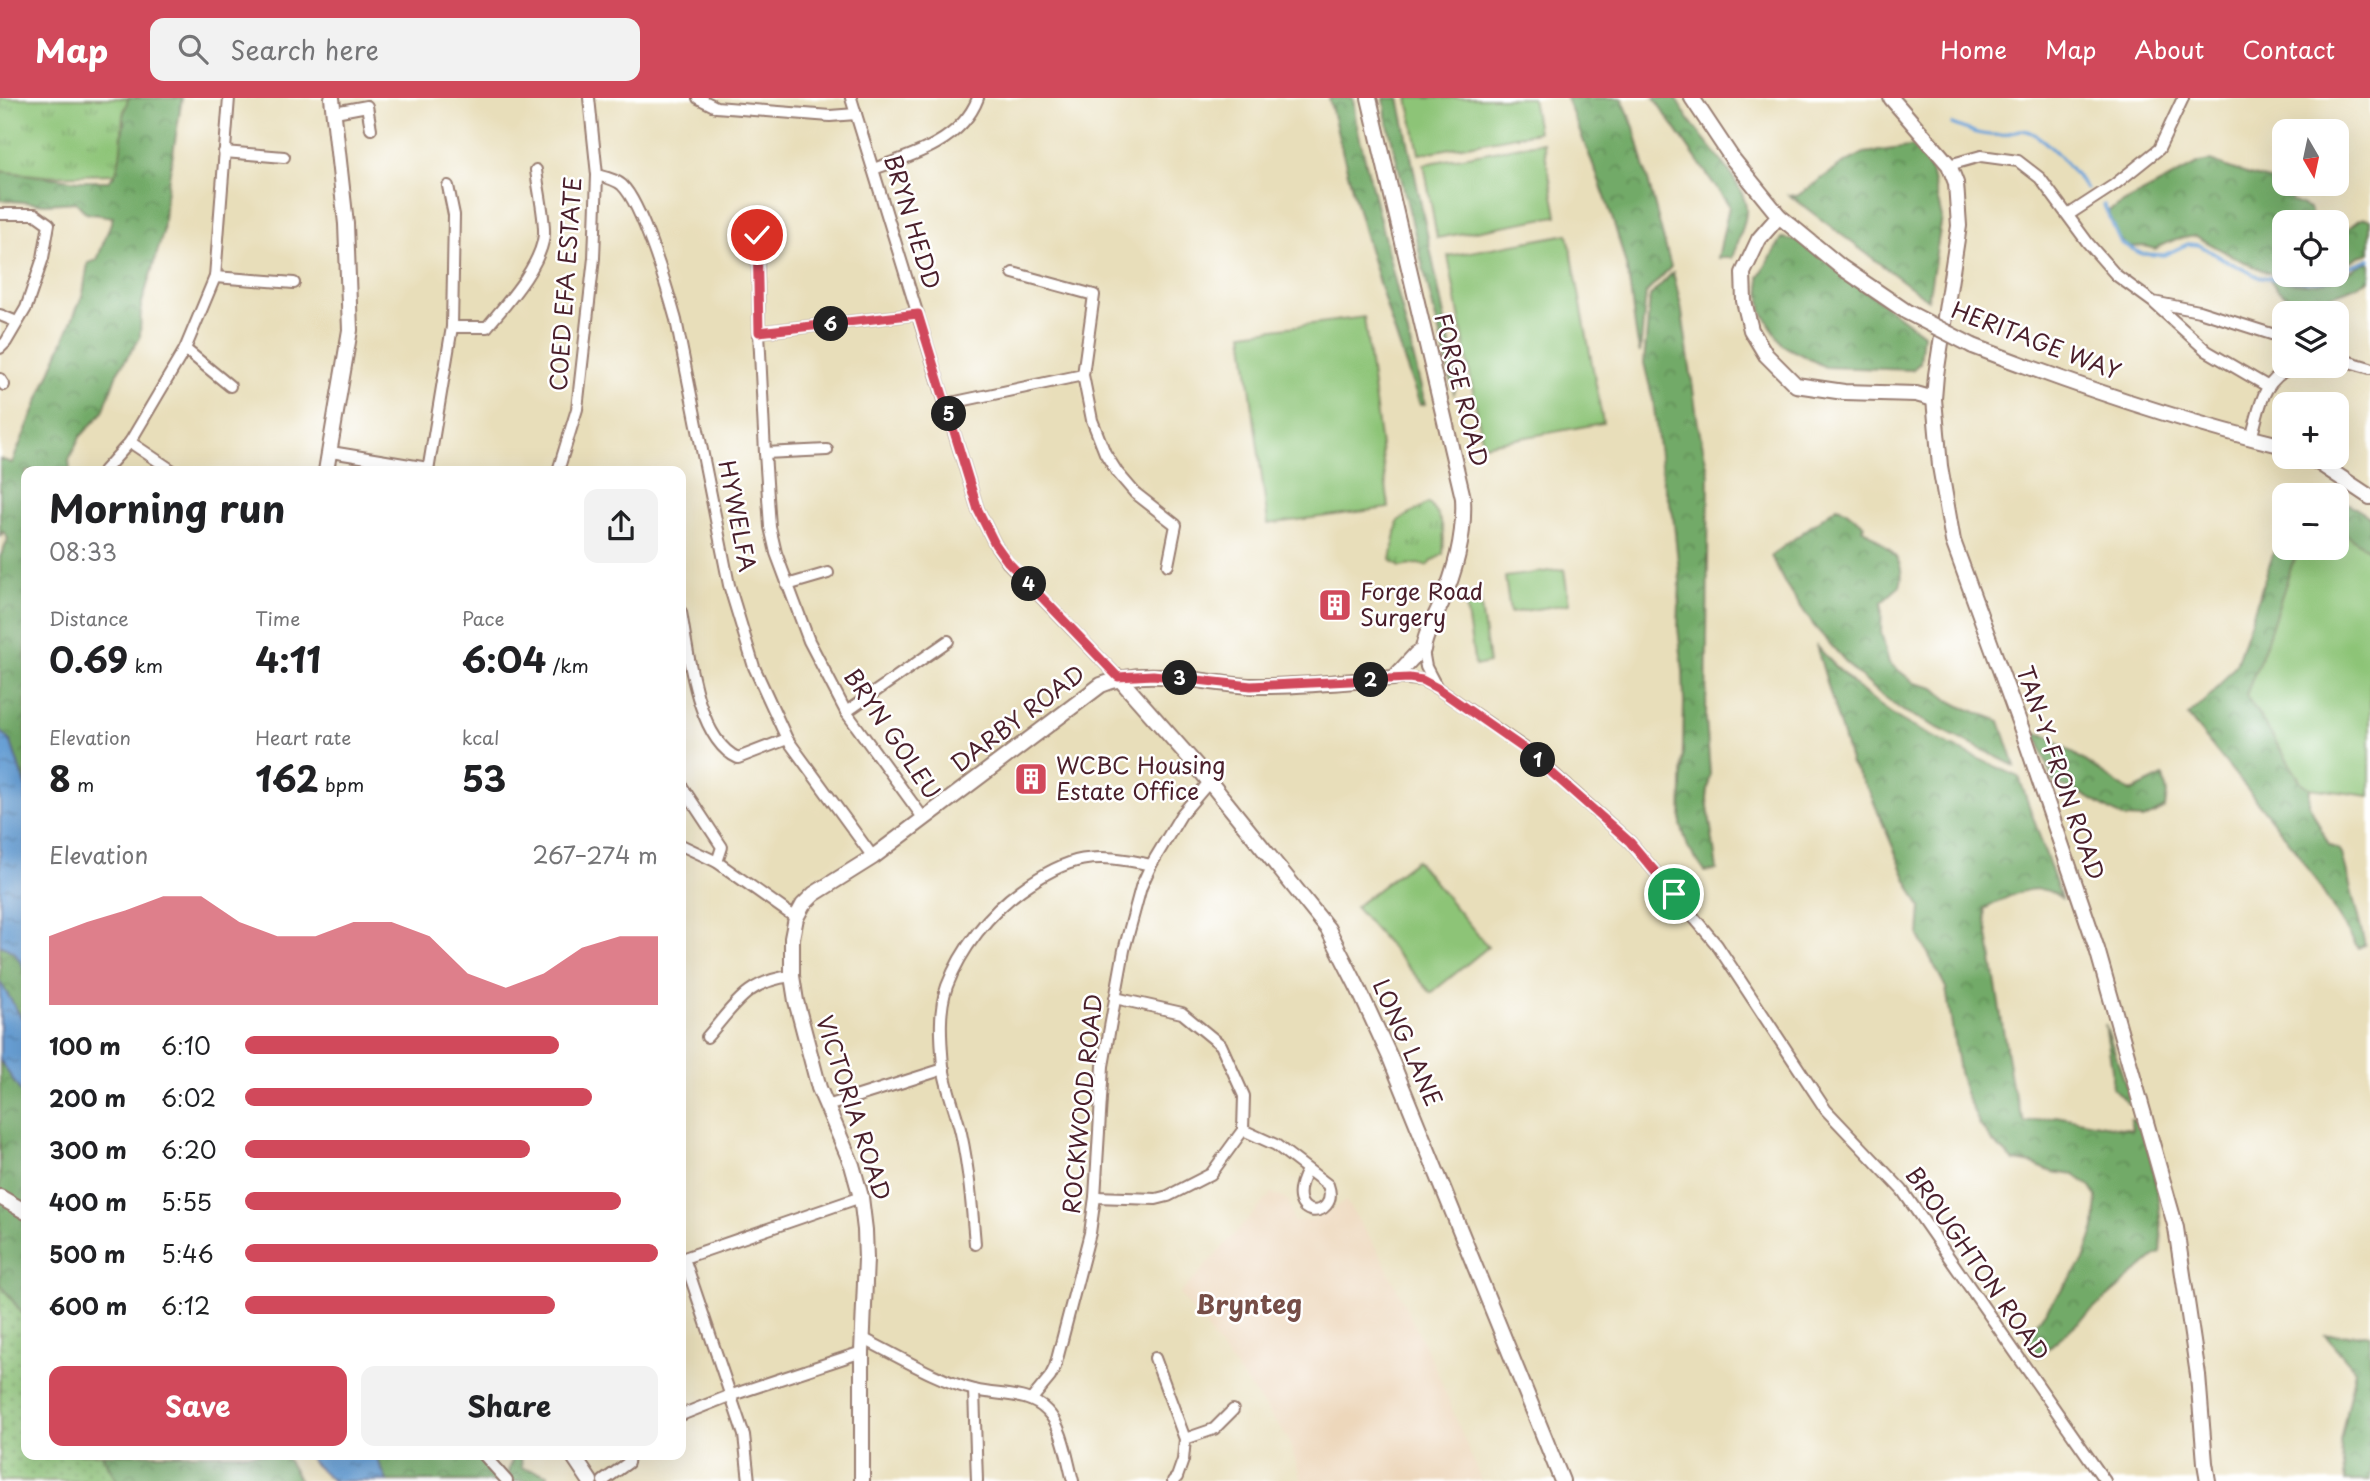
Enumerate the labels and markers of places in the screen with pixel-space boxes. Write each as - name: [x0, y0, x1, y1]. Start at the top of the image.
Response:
- pin: [727, 205, 787, 265]
- pin: 6: [814, 306, 848, 342]
- pin: 5: [932, 396, 967, 432]
- pin: 4: [1012, 566, 1046, 602]
- place label: Forge Road Surgery: [1360, 573, 1483, 634]
- building icon: Forge Road Surgery: [1316, 586, 1354, 624]
- pin: 3: [1162, 660, 1198, 696]
- pin: 2: [1354, 662, 1388, 698]
- pin: 1: [1520, 742, 1556, 778]
- place label: WCBC Housing Estate Office: [1056, 747, 1226, 808]
- building icon: WCBC Housing Estate Office: [1012, 760, 1050, 798]
- pin: [1644, 864, 1704, 924]

